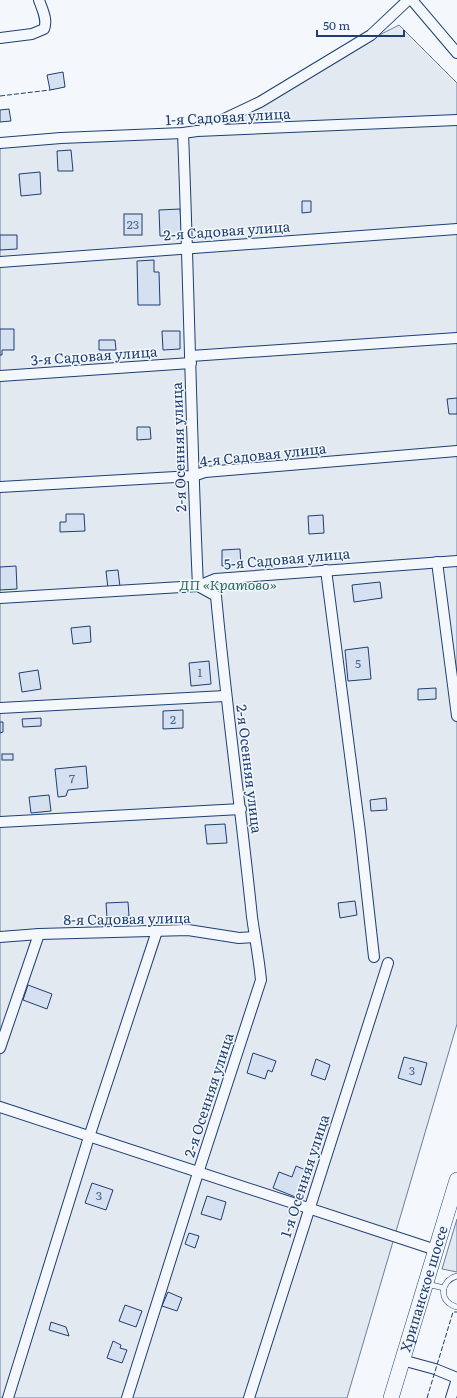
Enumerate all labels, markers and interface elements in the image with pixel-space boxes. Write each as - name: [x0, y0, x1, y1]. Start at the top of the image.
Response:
- scale bar: [317, 12, 404, 38]
- text: 50 m: [323, 16, 350, 34]
- street label: 1-я Садовая улица: [165, 103, 292, 129]
- house number: 23: [127, 215, 139, 233]
- street label: 2-я Садовая улица: [163, 216, 291, 244]
- street label: 3-я Садовая улица: [30, 341, 159, 369]
- street label: 2-я Осенняя улица: [166, 381, 190, 512]
- street label: 4-я Садовая улица: [199, 437, 328, 471]
- street label: 5-я Садовая улица: [223, 542, 351, 573]
- park label: ДП «Кратово»: [179, 574, 277, 594]
- house number: 5: [355, 654, 361, 672]
- house number: 1: [198, 663, 203, 681]
- street label: 2-я Осенняя улица: [232, 703, 268, 835]
- house number: 2: [170, 710, 176, 728]
- house number: 7: [69, 769, 75, 787]
- street label: 8-я Садовая улица: [63, 907, 191, 929]
- street label: 2-я Осенняя улица: [179, 1030, 238, 1159]
- house number: 3: [409, 1061, 415, 1079]
- street label: 1-я Осенняя улица: [275, 1111, 334, 1240]
- house number: 3: [96, 1186, 102, 1204]
- street label: Хрипанское шоссе: [395, 1223, 452, 1354]

